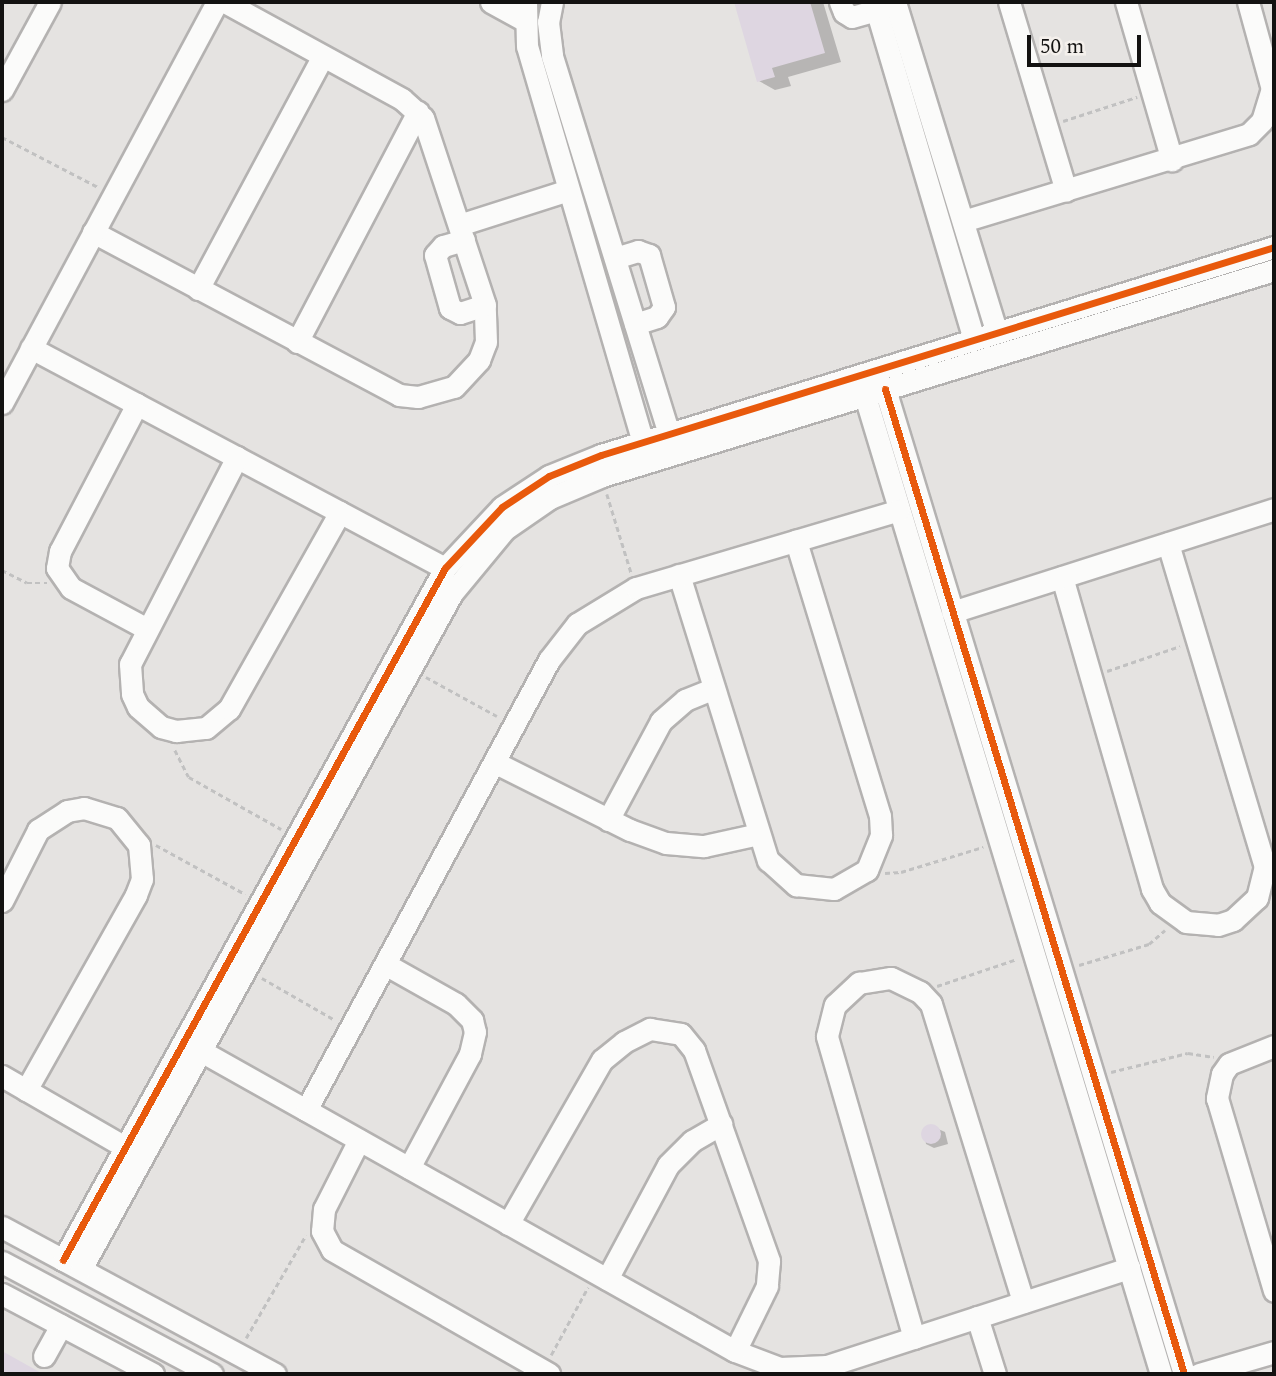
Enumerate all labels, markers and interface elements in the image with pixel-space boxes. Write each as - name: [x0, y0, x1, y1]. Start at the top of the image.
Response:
- scale bar: [1031, 21, 1145, 65]
- text: 50 m: [1040, 31, 1084, 63]

